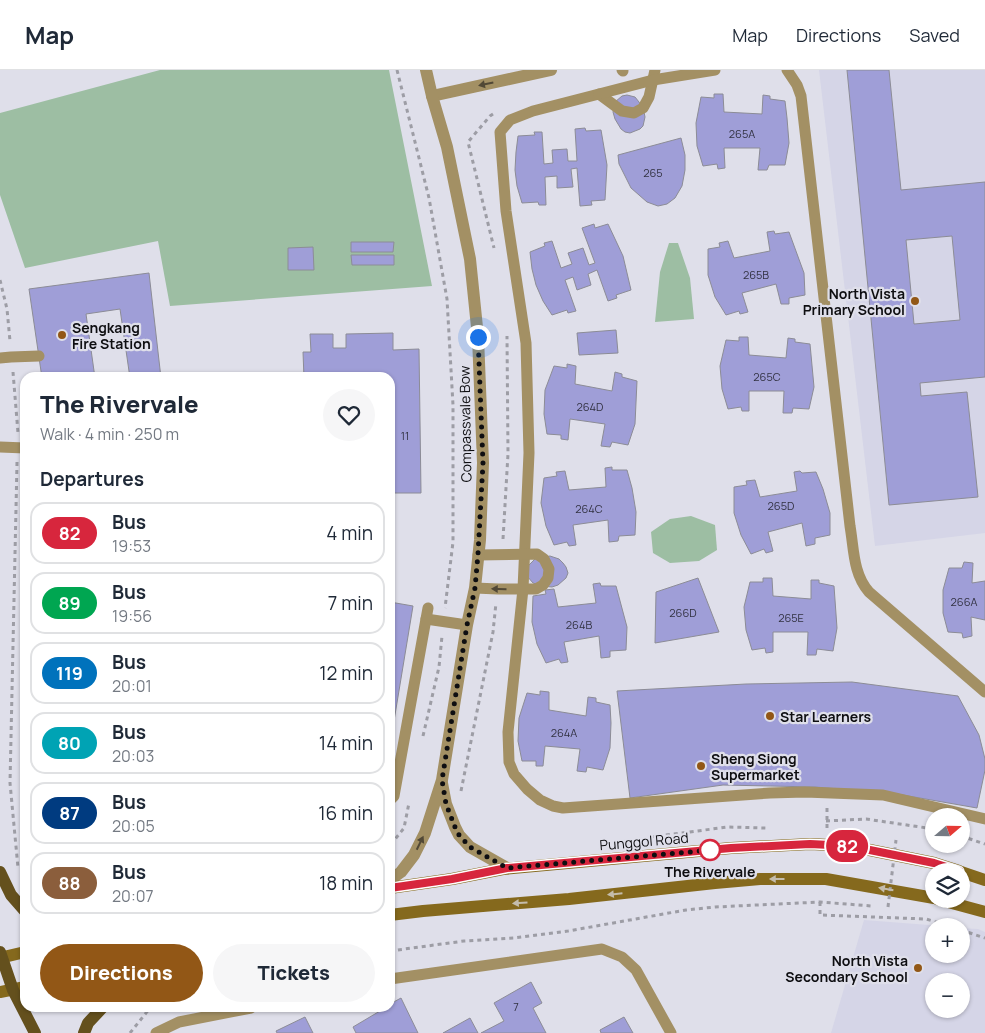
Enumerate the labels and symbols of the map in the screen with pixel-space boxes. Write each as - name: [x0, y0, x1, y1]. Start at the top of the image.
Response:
- one-way arrow: [479, 80, 494, 88]
- house number: 265A: [729, 126, 755, 141]
- house number: 265: [643, 165, 663, 180]
- house number: 265B: [743, 267, 769, 282]
- place label: North Vista Primary School: [803, 284, 905, 319]
- marker: North Vista Primary School: [909, 295, 921, 307]
- place label: Sengkang Fire Station: [72, 318, 151, 353]
- your location: [466, 325, 491, 350]
- marker: Sengkang Fire Station: [56, 329, 68, 341]
- street label: Compassvale Bow: [454, 365, 476, 483]
- house number: 265C: [753, 369, 781, 384]
- house number: 264D: [577, 399, 603, 414]
- house number: 11: [401, 428, 409, 443]
- house number: 265D: [768, 498, 794, 513]
- house number: 264C: [575, 501, 603, 516]
- one-way arrow: [491, 585, 507, 593]
- house number: 266A: [951, 594, 977, 609]
- house number: 266D: [669, 605, 697, 620]
- house number: 265E: [778, 610, 804, 625]
- house number: 264B: [566, 617, 592, 632]
- place label: Star Learners: [780, 707, 871, 726]
- marker: Star Learners: [764, 710, 776, 722]
- house number: 264A: [551, 725, 577, 740]
- place label: Sheng Siong Supermarket: [711, 749, 800, 784]
- marker: Sheng Siong Supermarket: [695, 760, 707, 772]
- north arrow: [925, 808, 970, 852]
- street label: Punggol Road: [599, 828, 689, 854]
- line badge: 82: [824, 830, 870, 862]
- one-way arrow: [416, 836, 424, 850]
- marker: The Rivervale: [699, 839, 721, 861]
- place label: The Rivervale: [665, 862, 755, 881]
- one-way arrow: [769, 875, 785, 883]
- one-way arrow: [877, 885, 893, 893]
- one-way arrow: [607, 890, 623, 898]
- one-way arrow: [512, 899, 528, 907]
- place label: North Vista Secondary School: [785, 951, 908, 986]
- marker: North Vista Secondary School: [912, 962, 924, 974]
- house number: 7: [513, 999, 519, 1014]

